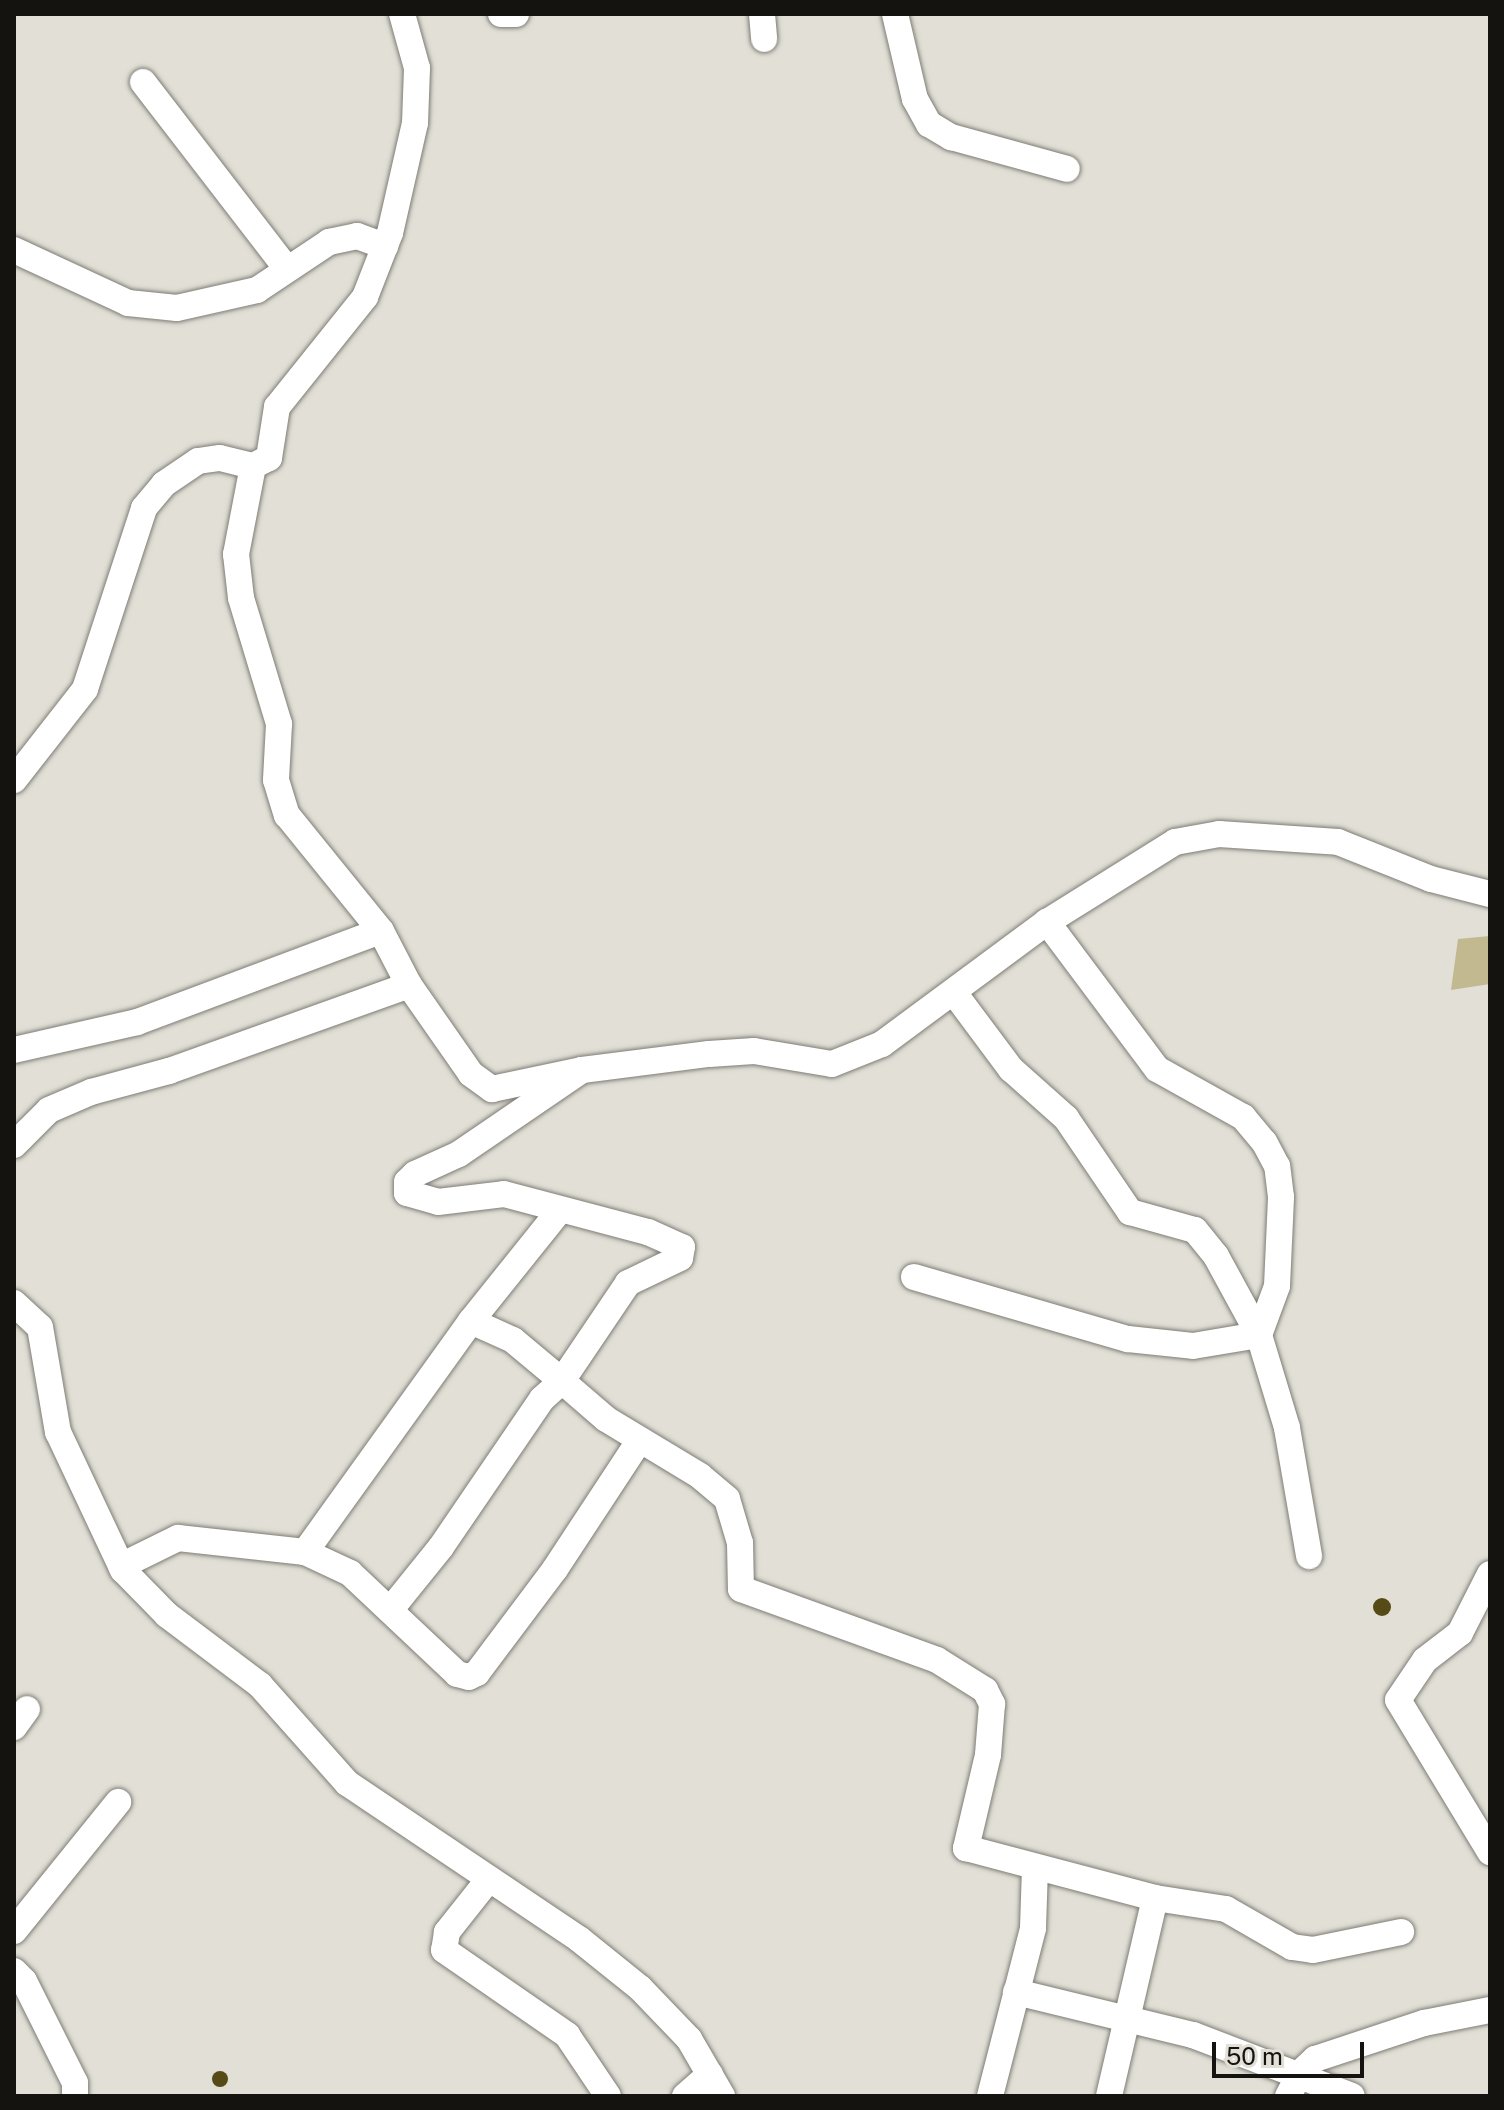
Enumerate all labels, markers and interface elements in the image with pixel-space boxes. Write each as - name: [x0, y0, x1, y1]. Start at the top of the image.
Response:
- scale bar: [1216, 2026, 1368, 2076]
- text: 50 m: [1226, 2042, 1283, 2070]

